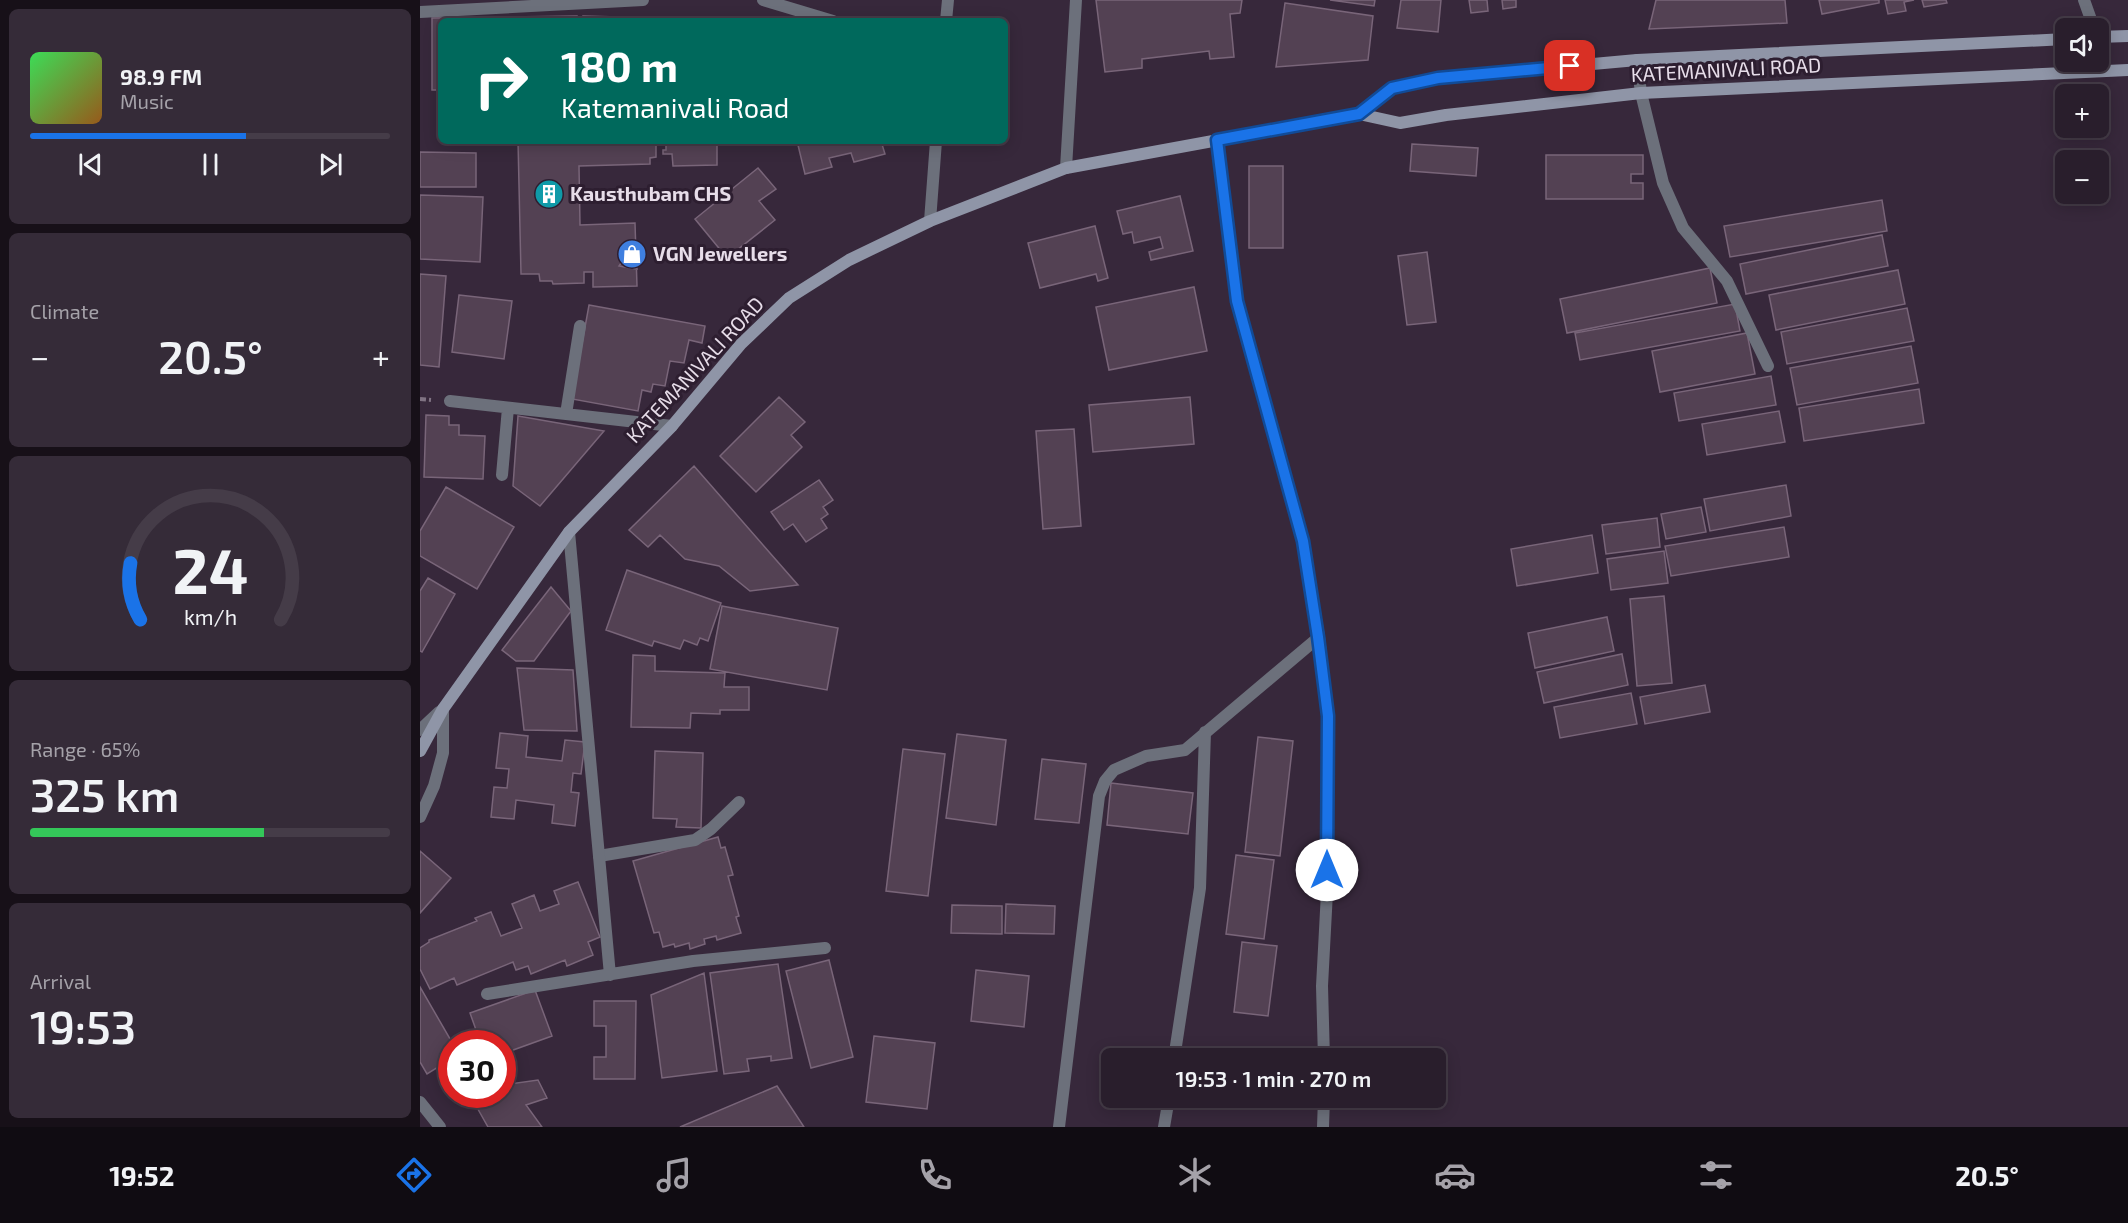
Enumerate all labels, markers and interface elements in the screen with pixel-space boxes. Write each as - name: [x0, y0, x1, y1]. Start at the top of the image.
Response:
- map controls: [2055, 18, 2109, 204]
- button: sound: [2055, 18, 2109, 72]
- text: 180 m: [561, 40, 678, 90]
- pin: [1544, 40, 1595, 91]
- icon: right: [462, 42, 540, 120]
- icon: arrive: [1553, 49, 1586, 82]
- street label: KATEMANIVALI ROAD: [1630, 52, 1822, 86]
- text: 98.9 FM: [120, 63, 202, 89]
- button: +: [2055, 84, 2109, 138]
- text: Music: [120, 89, 174, 113]
- text: Katemanivali Road: [561, 91, 789, 123]
- icon: previous: [74, 148, 107, 181]
- icon: pause: [194, 148, 227, 181]
- icon: next: [314, 148, 347, 181]
- button: −: [2055, 150, 2109, 204]
- building icon: Kausthubam CHS: [533, 178, 565, 210]
- place label: Kausthubam CHS: [570, 181, 731, 205]
- shop icon: VGN Jewellers: [616, 238, 648, 270]
- place label: VGN Jewellers: [653, 241, 787, 265]
- street label: KATEMANIVALI ROAD: [621, 291, 768, 447]
- text: Climate: [30, 299, 99, 323]
- text: 20.5°: [158, 329, 263, 383]
- text: −: [30, 336, 49, 376]
- text: +: [372, 336, 390, 376]
- text: 24: [172, 533, 248, 608]
- text: km/h: [183, 605, 237, 630]
- text: Range · 65%: [30, 737, 140, 761]
- text: 325 km: [30, 767, 179, 821]
- position arrow: [1295, 838, 1359, 902]
- text: Arrival: [30, 969, 91, 993]
- text: 19:53: [30, 999, 136, 1053]
- speed limit sign: 30: [438, 1030, 516, 1108]
- text: 19:53 · 1 min · 270 m: [1176, 1065, 1371, 1091]
- icon: directions: [393, 1154, 435, 1196]
- icon: music: [653, 1154, 695, 1196]
- icon: phone: [914, 1154, 956, 1196]
- icon: climate: [1174, 1154, 1216, 1196]
- icon: car: [1434, 1154, 1476, 1196]
- icon: filters: [1695, 1154, 1737, 1196]
- text: 19:52: [109, 1159, 174, 1191]
- text: 20.5°: [1955, 1159, 2019, 1191]

